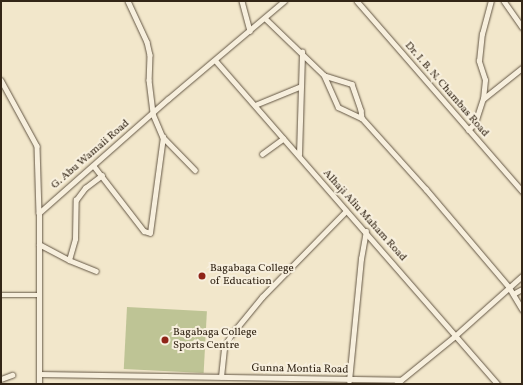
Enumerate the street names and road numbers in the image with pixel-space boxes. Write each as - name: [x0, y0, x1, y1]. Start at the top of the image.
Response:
- street label: Dr. I. B. N. Chambas Road: [401, 40, 491, 140]
- street label: G. Abu Wamaii Road: [49, 117, 133, 193]
- street label: Alhaji Aliu Maham Road: [319, 167, 409, 265]
- street label: Gunna Montia Road: [251, 363, 349, 377]

